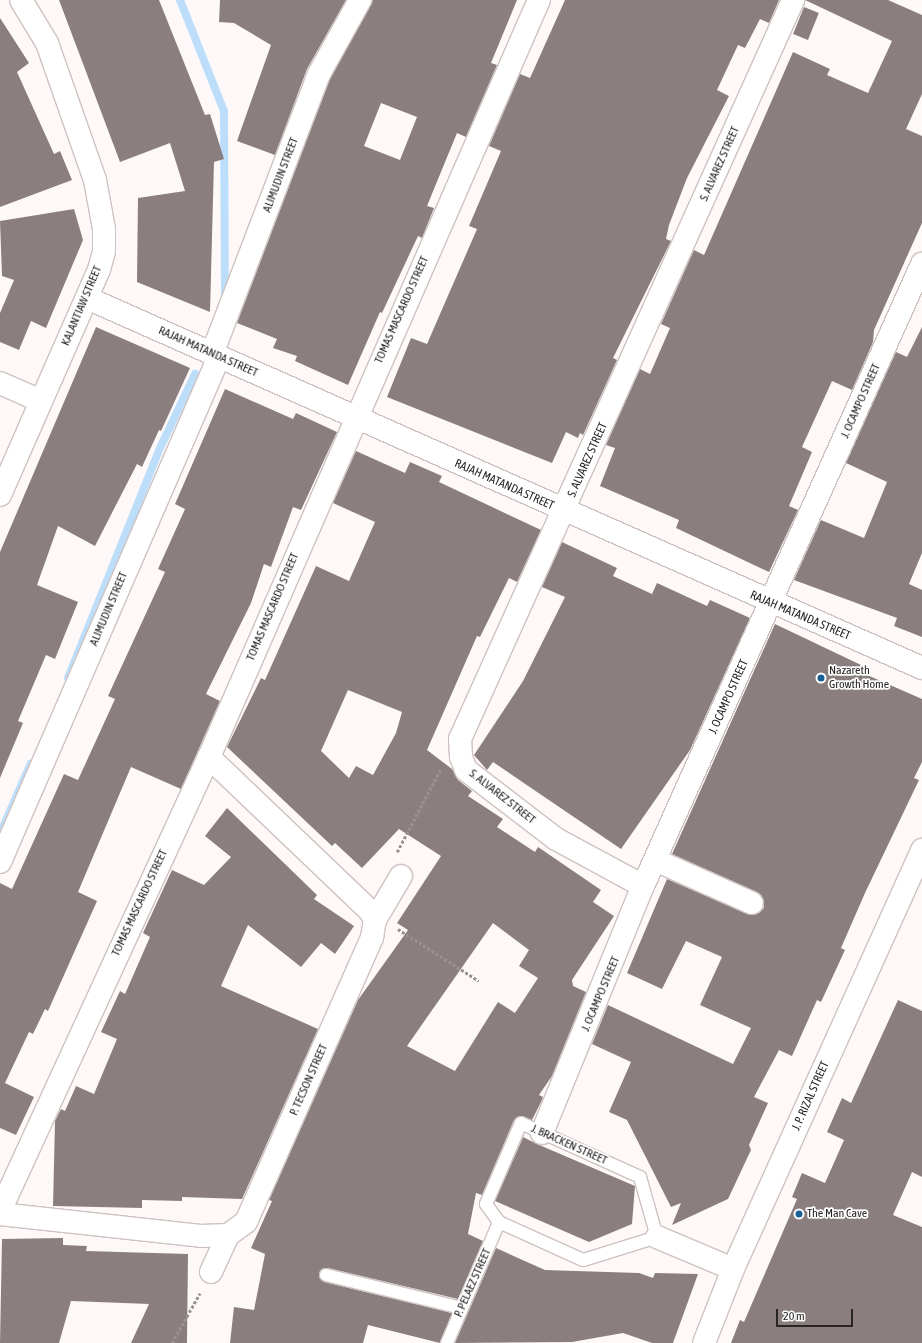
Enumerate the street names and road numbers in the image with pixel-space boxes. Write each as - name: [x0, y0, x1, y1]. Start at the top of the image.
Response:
- street label: S. ALVAREZ STREET: [697, 124, 743, 204]
- street label: ALIMUDIN STREET: [260, 136, 302, 214]
- street label: TOMAS MASCARDO STREET: [372, 254, 432, 366]
- street label: KALANTIAW STREET: [59, 264, 105, 348]
- street label: RAJAH MATANDA STREET: [156, 324, 260, 380]
- street label: J. OCAMPO STREET: [838, 362, 884, 440]
- street label: S. ALVAREZ STREET: [565, 420, 611, 500]
- street label: RAJAH MATANDA STREET: [452, 457, 556, 513]
- street label: TOMAS MASCARDO STREET: [244, 551, 302, 663]
- street label: ALIMUDIN STREET: [87, 570, 131, 648]
- street label: RAJAH MATANDA STREET: [748, 588, 852, 644]
- street label: J. OCAMPO STREET: [706, 658, 752, 736]
- street label: S. ALVAREZ STREET: [466, 767, 538, 827]
- street label: TOMAS MASCARDO STREET: [109, 847, 171, 959]
- street label: J. OCAMPO STREET: [579, 954, 623, 1034]
- street label: P. TECSON STREET: [287, 1042, 331, 1118]
- street label: J. P. RIZAL STREET: [789, 1059, 833, 1133]
- street label: J. BRACKEN STREET: [529, 1122, 609, 1168]
- street label: P. PELAEZ STREET: [451, 1246, 495, 1320]

